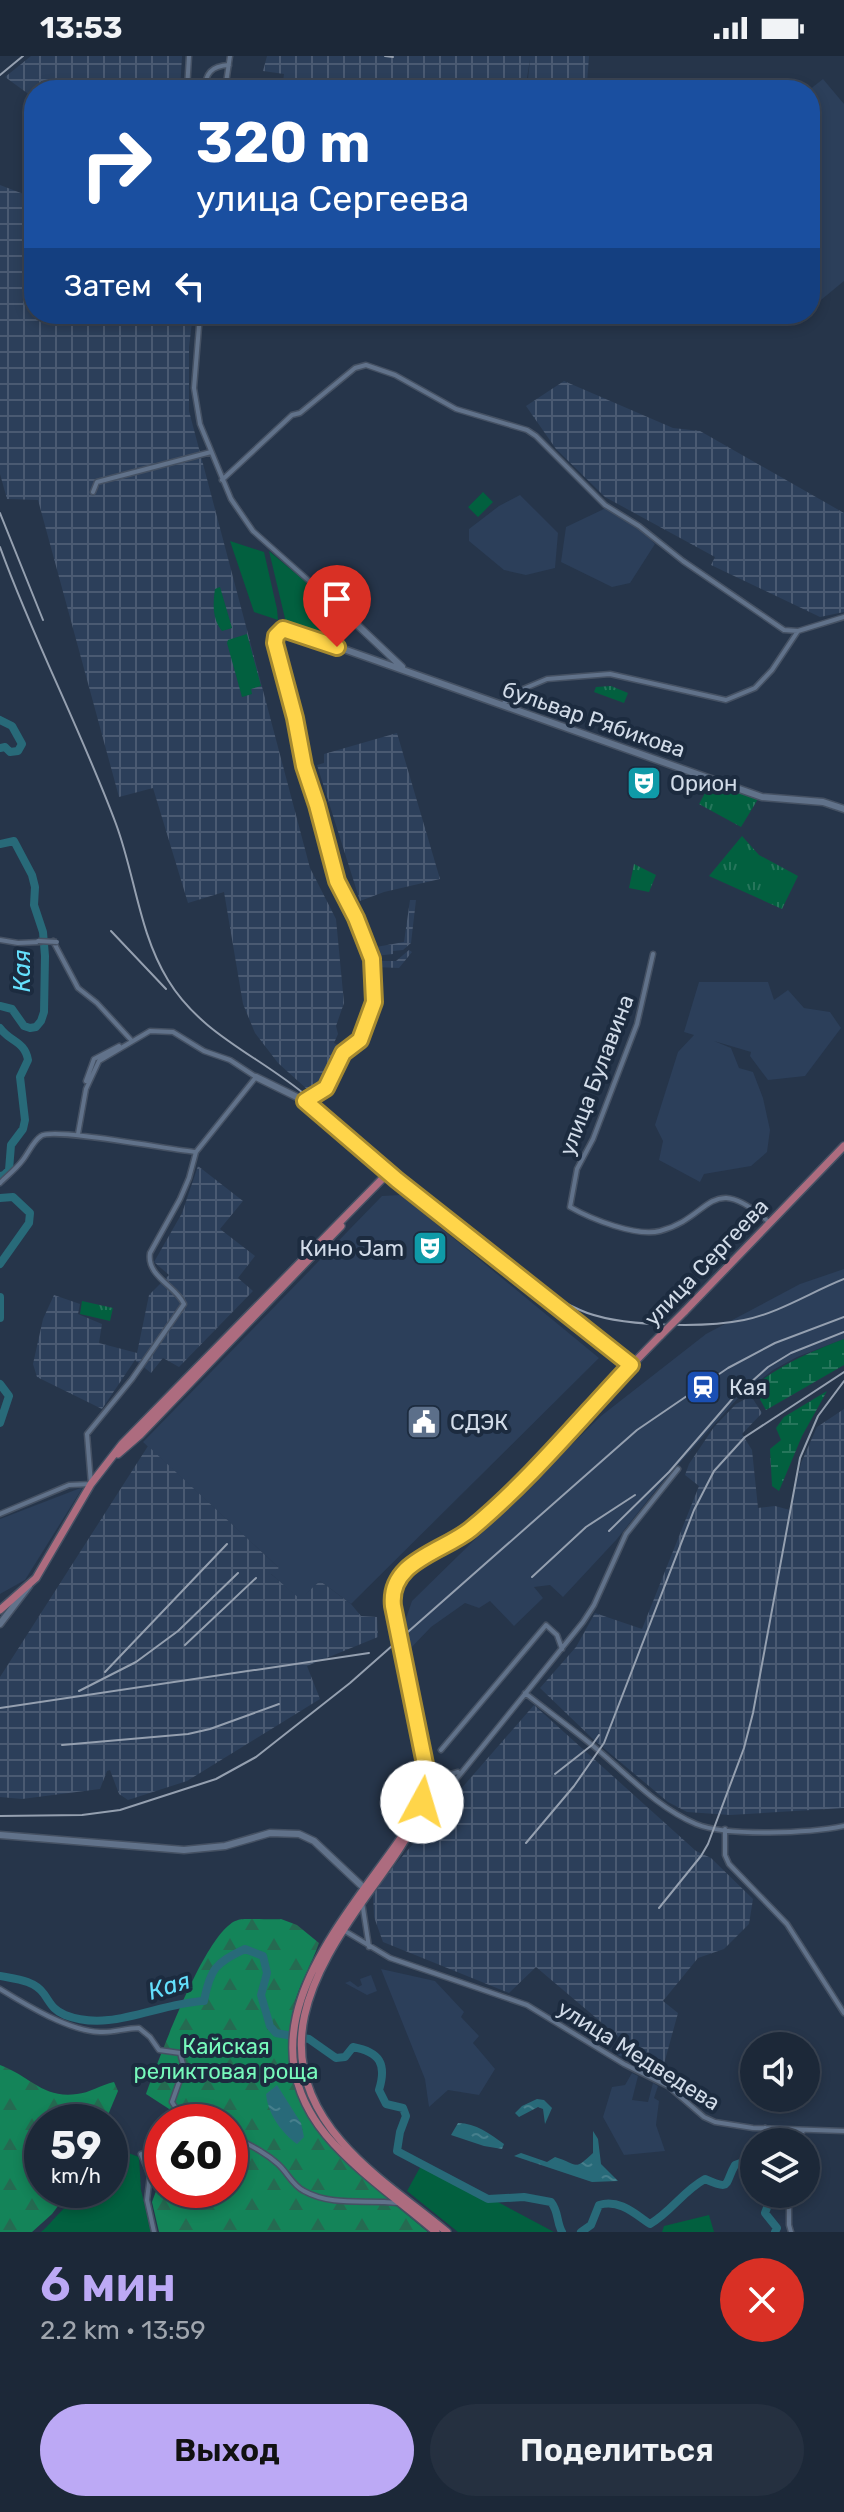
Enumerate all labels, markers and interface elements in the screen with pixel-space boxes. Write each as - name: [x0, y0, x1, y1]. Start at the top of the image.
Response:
- text: 13:53: [40, 10, 123, 46]
- text: 320 m: [196, 110, 371, 176]
- icon: right: [64, 112, 168, 216]
- text: улица Сергеева: [196, 177, 469, 220]
- icon: left: [168, 264, 212, 308]
- text: Затем: [64, 268, 152, 304]
- pin: [303, 565, 371, 647]
- icon: arrive: [315, 577, 359, 621]
- street label: бульвар Рябикова: [499, 676, 689, 763]
- theatre icon: Орион: [625, 764, 663, 802]
- place label: Орион: [670, 770, 737, 797]
- water label: Кая: [8, 950, 36, 992]
- street label: улица Булавина: [553, 991, 640, 1160]
- street label: улица Сергеева: [639, 1193, 774, 1332]
- theatre icon: Кино Jam: [411, 1229, 449, 1267]
- place label: Кино Jam: [300, 1235, 404, 1262]
- station icon: Кая: [684, 1368, 722, 1406]
- place label: Кая: [729, 1374, 767, 1401]
- public building icon: СДЭК: [405, 1403, 443, 1441]
- place label: СДЭК: [450, 1409, 508, 1436]
- position arrow: [380, 1760, 464, 1844]
- water label: Кая: [144, 1966, 194, 2006]
- street label: улица Медведева: [553, 1995, 725, 2116]
- map controls: [740, 2032, 820, 2208]
- button: sound: [740, 2032, 820, 2112]
- park label: Кайская реликтовая роща: [134, 2033, 318, 2085]
- speed limit sign: 60: [144, 2104, 248, 2208]
- text: 59: [50, 2122, 102, 2169]
- button: layers: [740, 2128, 820, 2208]
- text: km/h: [51, 2164, 101, 2188]
- text: 6 мин: [40, 2256, 176, 2313]
- button: close: [720, 2258, 804, 2342]
- text: 2.2 km · 13:59: [40, 2315, 206, 2346]
- button: Выход: [40, 2404, 414, 2496]
- button: Поделиться: [430, 2404, 804, 2496]

